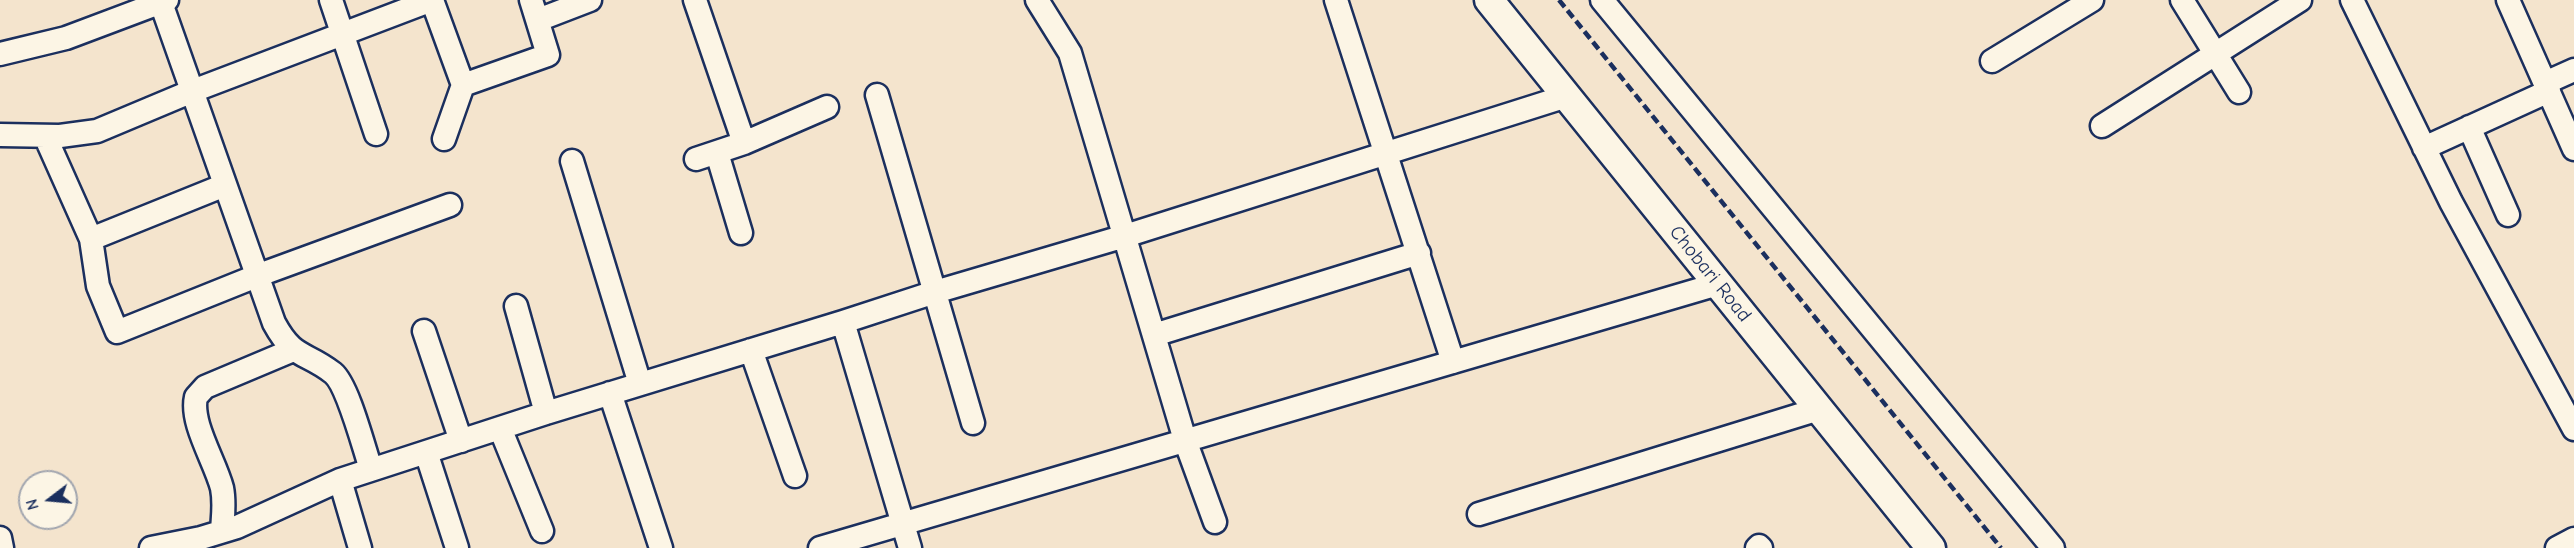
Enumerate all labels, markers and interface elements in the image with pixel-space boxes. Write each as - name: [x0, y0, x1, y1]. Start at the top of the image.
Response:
- street label: Chobari Road: [1664, 221, 1756, 327]
- north arrow: [18, 470, 78, 530]
- text: N: [23, 497, 43, 512]

